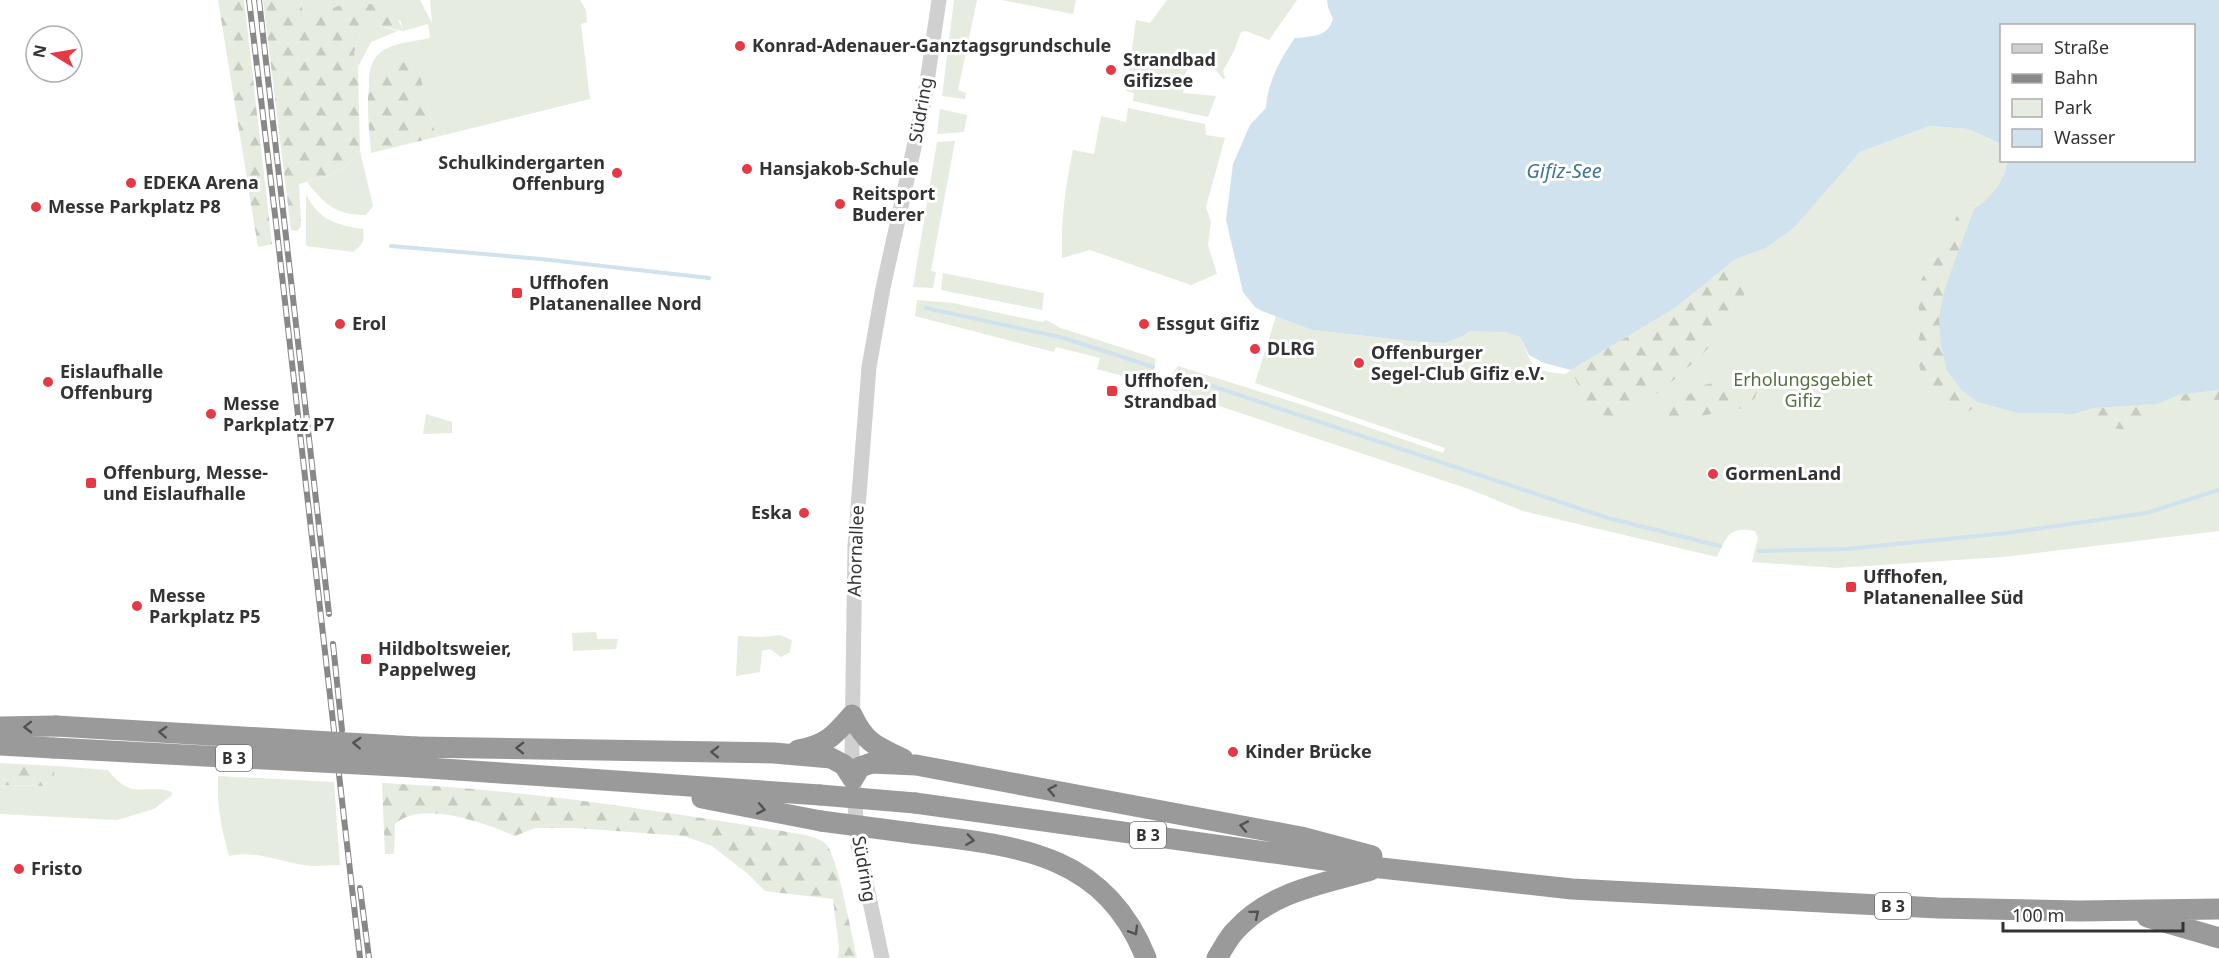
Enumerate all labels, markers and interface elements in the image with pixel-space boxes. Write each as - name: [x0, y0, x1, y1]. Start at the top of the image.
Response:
- north arrow: [24, 24, 84, 84]
- legend: [2000, 24, 2195, 162]
- place label: Konrad-Adenauer-Ganztagsgrundschule: [752, 33, 1111, 57]
- text: Straße: [2054, 35, 2109, 59]
- marker: Konrad-Adenauer-Ganztagsgrundschule: [733, 39, 747, 53]
- text: N: [27, 43, 51, 60]
- place label: Strandbad Gifizsee: [1123, 47, 1216, 92]
- marker: Strandbad Gifizsee: [1104, 63, 1118, 77]
- text: Bahn: [2054, 65, 2098, 89]
- street label: Südring: [902, 75, 938, 145]
- text: Park: [2054, 95, 2092, 119]
- text: Wasser: [2054, 125, 2116, 149]
- place label: Schulkindergarten Offenburg: [438, 150, 605, 195]
- place label: Hansjakob-Schule: [759, 156, 919, 180]
- water label: Gifiz-See: [1526, 157, 1602, 184]
- marker: Hansjakob-Schule: [740, 162, 754, 176]
- marker: Schulkindergarten Offenburg: [610, 166, 624, 180]
- place label: EDEKA Arena: [143, 170, 259, 194]
- marker: EDEKA Arena: [124, 176, 138, 190]
- place label: Reitsport Buderer: [852, 181, 935, 226]
- place label: Messe Parkplatz P8: [48, 194, 221, 218]
- marker: Reitsport Buderer: [833, 197, 847, 211]
- marker: Messe Parkplatz P8: [29, 200, 43, 214]
- place label: Uffhofen Platanenallee Nord: [529, 270, 702, 315]
- marker: Uffhofen Platanenallee Nord: [510, 286, 524, 300]
- place label: Erol: [352, 311, 386, 335]
- place label: Essgut Gifiz: [1156, 311, 1259, 335]
- marker: Erol: [333, 317, 347, 331]
- marker: Essgut Gifiz: [1137, 317, 1151, 331]
- place label: DLRG: [1267, 336, 1315, 360]
- place label: Offenburger Segel-Club Gifiz e.V.: [1371, 340, 1544, 385]
- marker: DLRG: [1248, 342, 1262, 356]
- marker: Offenburger Segel-Club Gifiz e.V.: [1352, 356, 1366, 370]
- place label: Eislaufhalle Offenburg: [60, 359, 163, 404]
- park label: Erholungsgebiet Gifiz: [1733, 367, 1873, 412]
- place label: Uffhofen, Strandbad: [1124, 368, 1217, 413]
- marker: Eislaufhalle Offenburg: [41, 375, 55, 389]
- marker: Uffhofen, Strandbad: [1105, 384, 1119, 398]
- place label: Messe Parkplatz P7: [223, 391, 335, 436]
- marker: Messe Parkplatz P7: [204, 407, 218, 421]
- place label: Offenburg, Messe- und Eislaufhalle: [103, 460, 268, 505]
- place label: GormenLand: [1725, 461, 1841, 485]
- marker: GormenLand: [1706, 467, 1720, 481]
- marker: Offenburg, Messe- und Eislaufhalle: [84, 476, 98, 490]
- place label: Eska: [751, 500, 792, 524]
- street label: Ahornallee: [841, 505, 869, 597]
- marker: Eska: [797, 506, 811, 520]
- place label: Uffhofen, Platanenallee Süd: [1863, 564, 2024, 609]
- marker: Uffhofen, Platanenallee Süd: [1844, 580, 1858, 594]
- place label: Messe Parkplatz P5: [149, 583, 261, 628]
- marker: Messe Parkplatz P5: [130, 599, 144, 613]
- place label: Hildboltsweier, Pappelweg: [378, 636, 511, 681]
- marker: Hildboltsweier, Pappelweg: [359, 652, 373, 666]
- one-way arrow: [23, 720, 32, 733]
- one-way arrow: [158, 726, 167, 739]
- one-way arrow: [353, 737, 362, 750]
- place label: Kinder Brücke: [1245, 739, 1372, 763]
- one-way arrow: [516, 742, 525, 755]
- road number: B 3: [216, 745, 252, 771]
- marker: Kinder Brücke: [1226, 745, 1240, 759]
- one-way arrow: [711, 746, 720, 758]
- one-way arrow: [1047, 784, 1057, 797]
- one-way arrow: [756, 802, 766, 815]
- one-way arrow: [1239, 820, 1249, 833]
- road number: B 3: [1130, 822, 1166, 848]
- street label: Südring: [847, 834, 883, 904]
- one-way arrow: [966, 834, 975, 846]
- place label: Fristo: [31, 856, 82, 880]
- marker: Fristo: [12, 862, 26, 876]
- road number: B 3: [1875, 893, 1911, 919]
- scale bar: [2003, 895, 2183, 933]
- text: 100 m: [2012, 903, 2064, 927]
- one-way arrow: [1248, 910, 1259, 921]
- one-way arrow: [1126, 925, 1138, 935]

